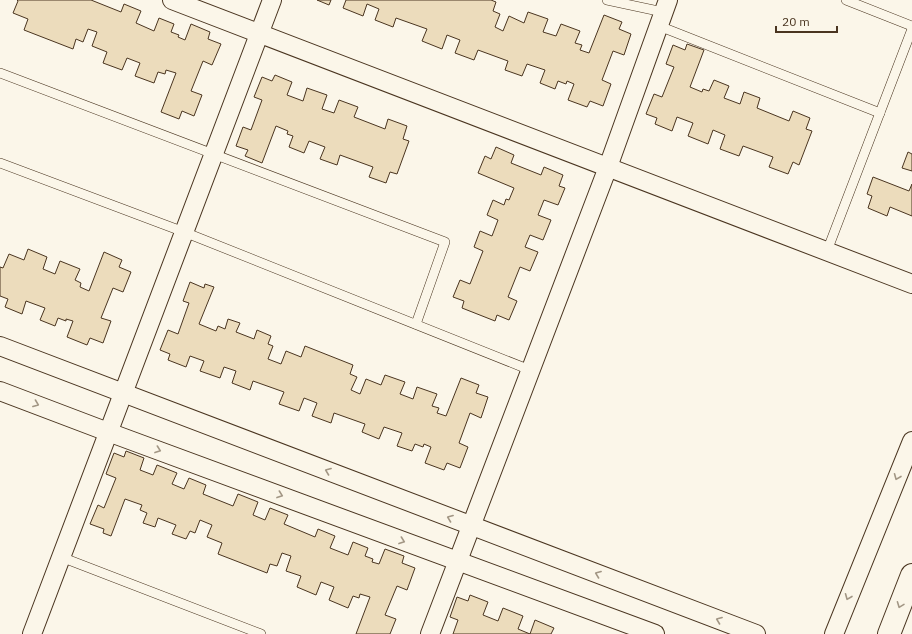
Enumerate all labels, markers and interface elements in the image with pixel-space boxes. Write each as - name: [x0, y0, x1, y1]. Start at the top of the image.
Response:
- scale bar: [776, 8, 837, 34]
- text: 20 m: [782, 14, 810, 29]
- one-way arrow: [33, 400, 40, 408]
- one-way arrow: [154, 446, 161, 454]
- one-way arrow: [325, 468, 332, 476]
- one-way arrow: [894, 473, 902, 480]
- one-way arrow: [276, 491, 283, 499]
- one-way arrow: [446, 514, 453, 522]
- one-way arrow: [398, 536, 405, 544]
- one-way arrow: [594, 570, 601, 578]
- one-way arrow: [845, 594, 853, 601]
- one-way arrow: [897, 601, 905, 608]
- one-way arrow: [716, 617, 723, 625]

